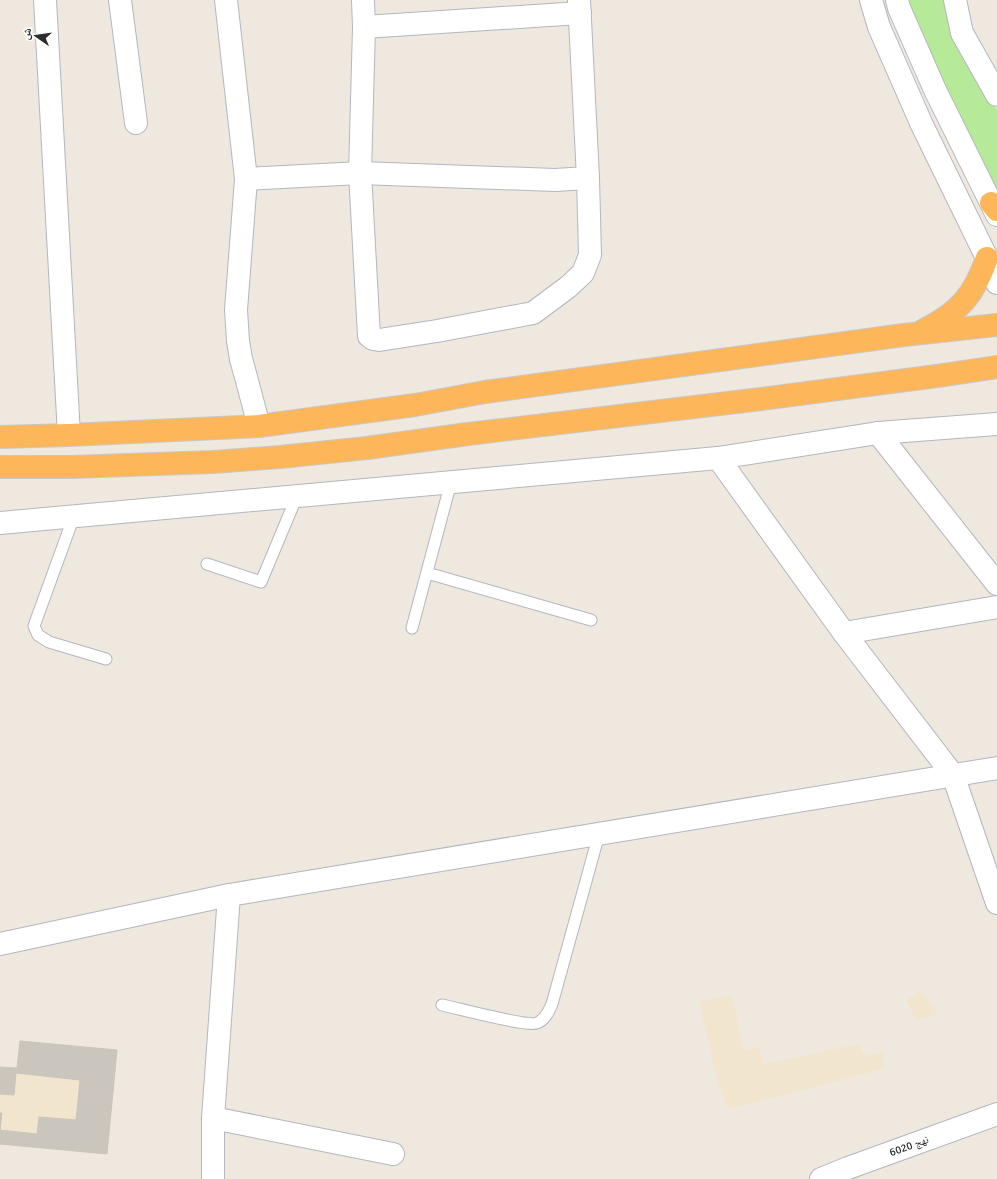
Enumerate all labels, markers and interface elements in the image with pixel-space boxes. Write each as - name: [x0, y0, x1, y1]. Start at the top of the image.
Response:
- north arrow: [16, 16, 56, 56]
- text: ش: [19, 26, 35, 41]
- street label: نهج 6020: [888, 1133, 930, 1159]

